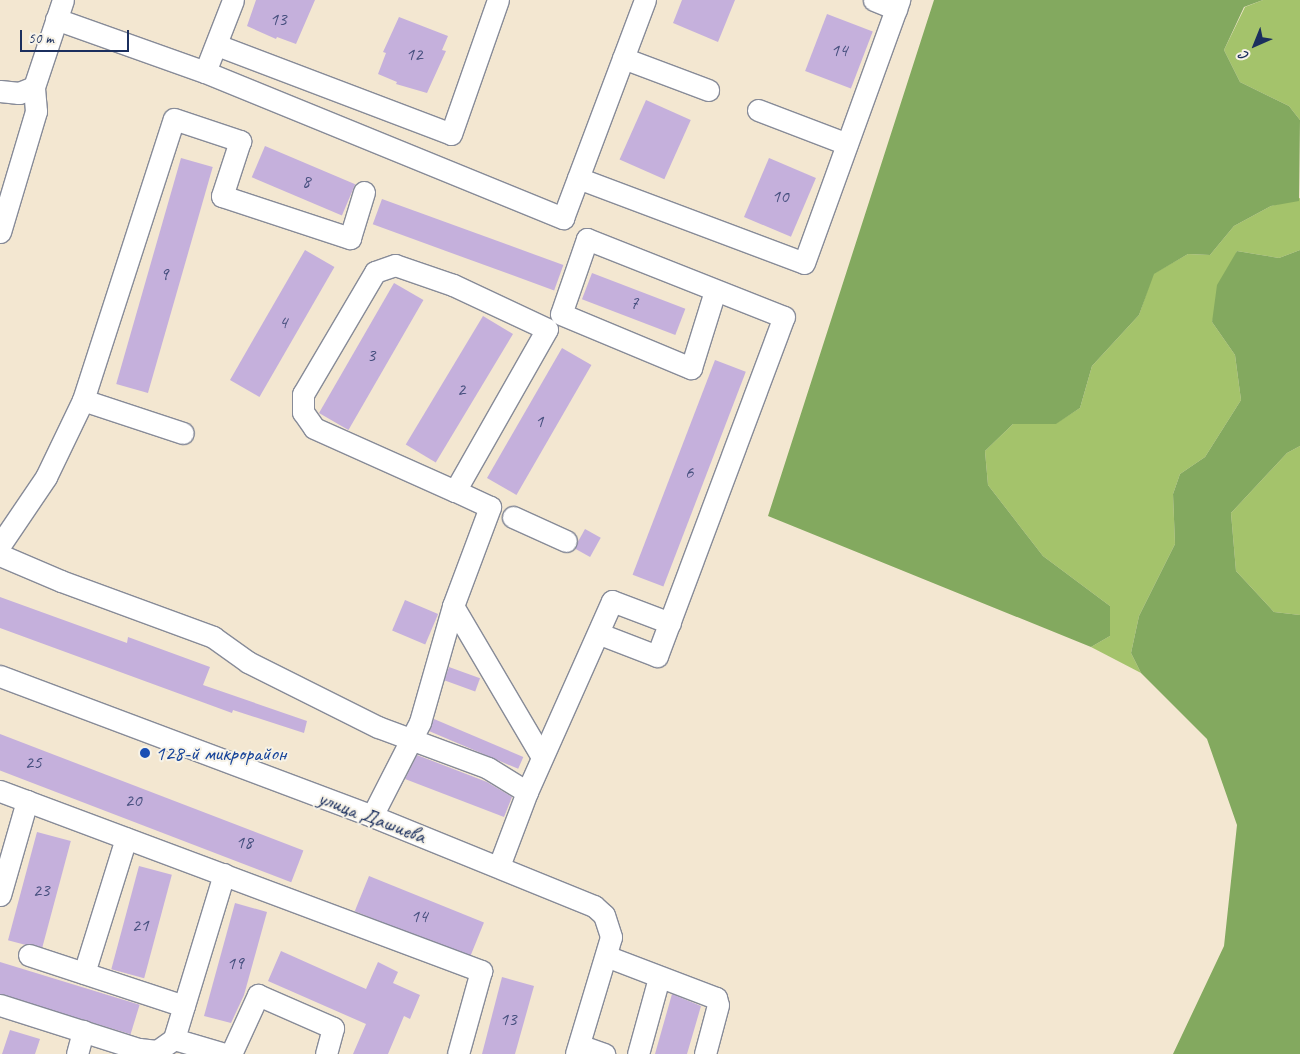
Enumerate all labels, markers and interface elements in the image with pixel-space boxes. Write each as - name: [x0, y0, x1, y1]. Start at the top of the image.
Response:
- house number: 13: [269, 9, 287, 31]
- scale bar: [22, 20, 131, 52]
- north arrow: [1230, 20, 1280, 70]
- text: 50 m: [28, 29, 54, 48]
- house number: 14: [830, 40, 848, 62]
- house number: 12: [405, 44, 423, 66]
- text: С: [1236, 48, 1253, 65]
- house number: 8: [302, 171, 310, 193]
- house number: 10: [771, 186, 789, 208]
- house number: 9: [160, 264, 168, 286]
- house number: 7: [630, 293, 638, 315]
- house number: 4: [279, 312, 287, 334]
- house number: 3: [367, 345, 375, 367]
- house number: 2: [457, 379, 465, 401]
- house number: 1: [535, 411, 543, 433]
- house number: 6: [685, 462, 693, 484]
- place label: 128-й микрорайон: [155, 740, 287, 766]
- marker: 128-й микрорайон: [139, 747, 151, 759]
- house number: 25: [24, 752, 42, 774]
- street label: улица Дашиева: [314, 785, 430, 849]
- house number: 20: [124, 790, 142, 812]
- house number: 18: [235, 832, 253, 854]
- house number: 23: [32, 880, 50, 902]
- house number: 14: [410, 906, 428, 928]
- house number: 21: [131, 915, 149, 937]
- house number: 19: [226, 953, 244, 975]
- house number: 13: [499, 1009, 517, 1031]

